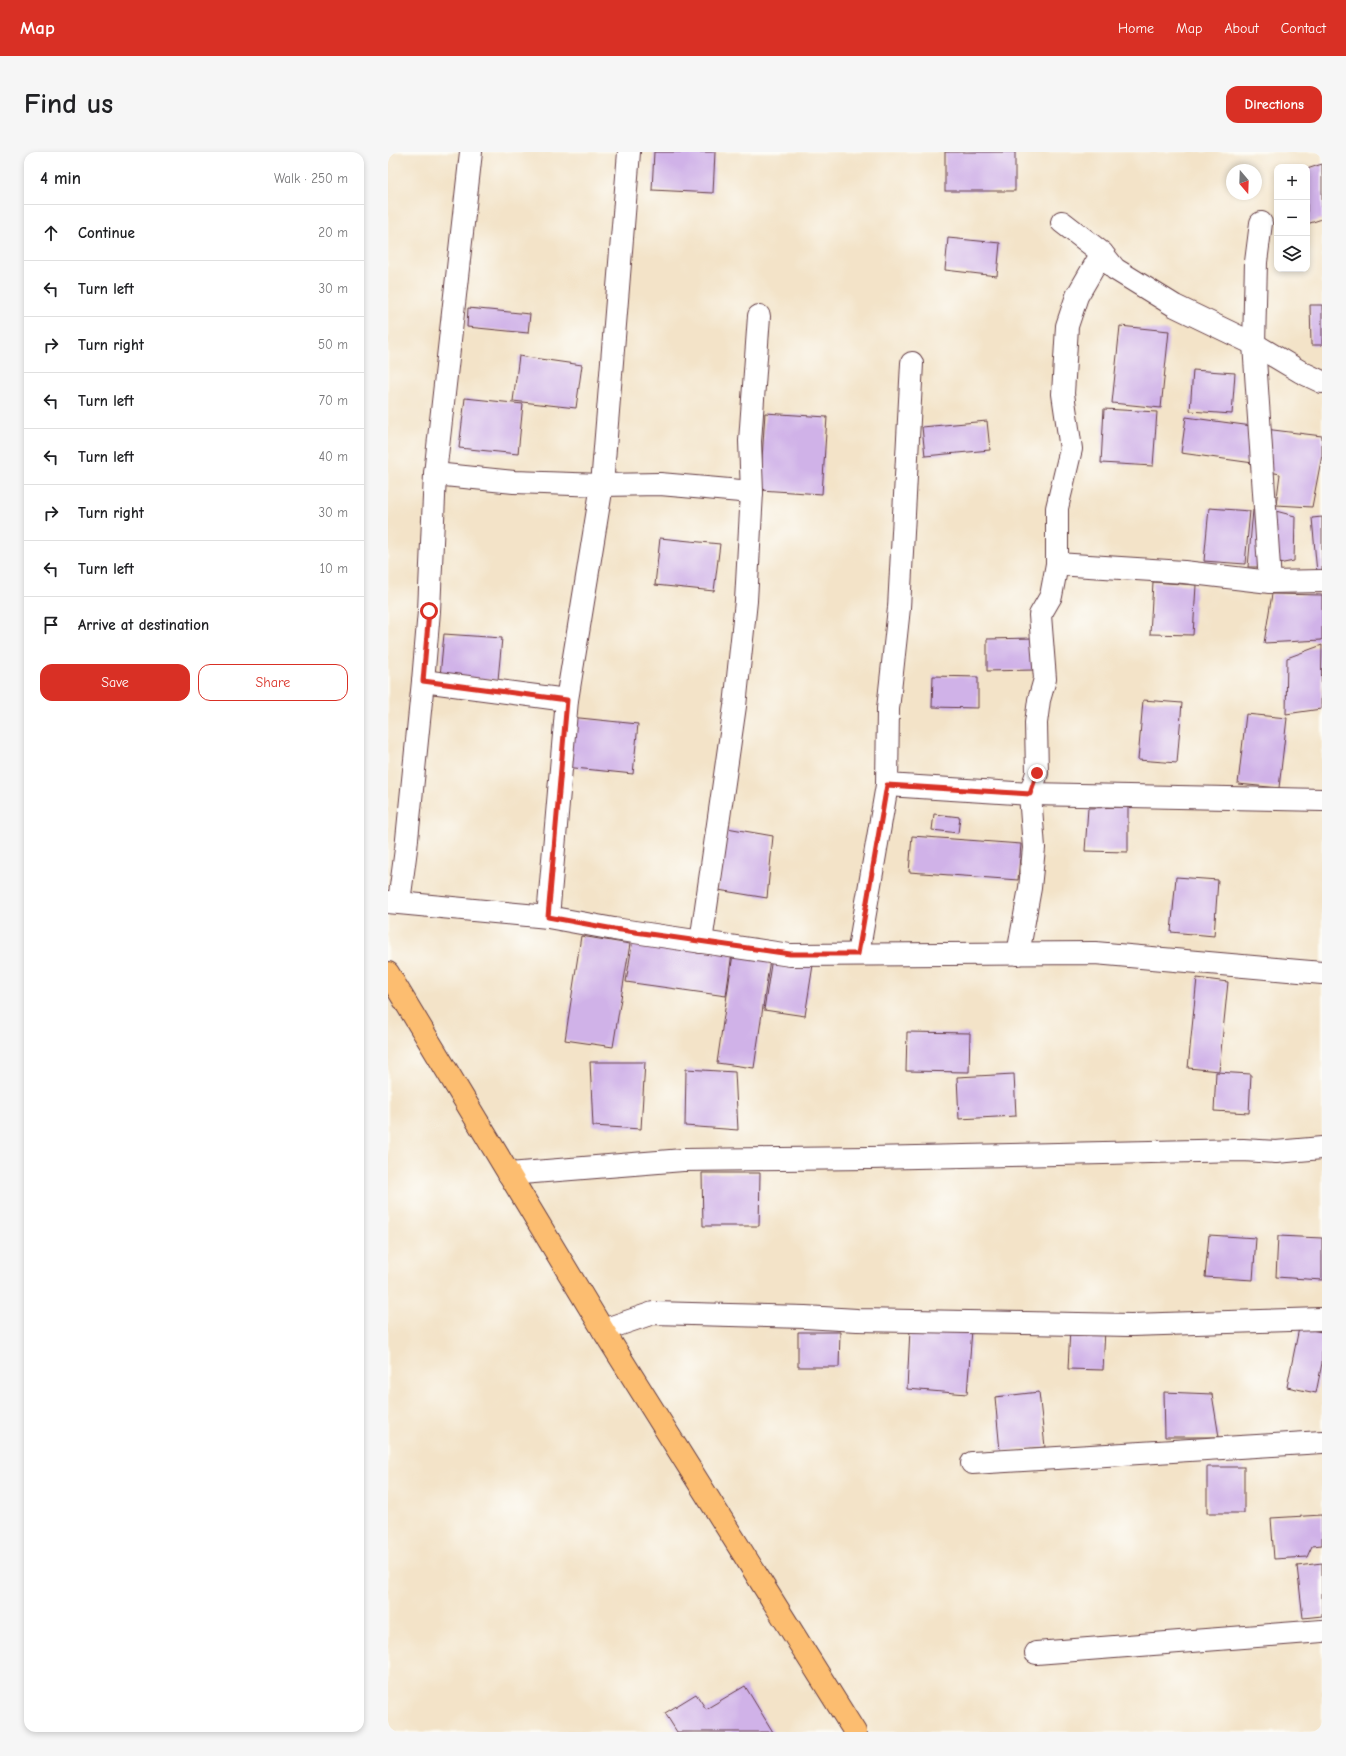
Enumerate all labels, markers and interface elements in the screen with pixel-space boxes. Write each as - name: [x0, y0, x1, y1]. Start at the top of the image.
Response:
- text: Map: [20, 17, 55, 39]
- text: Home: [1118, 20, 1154, 37]
- text: Map: [1176, 20, 1202, 37]
- text: About: [1224, 20, 1259, 37]
- text: Contact: [1281, 20, 1326, 37]
- button: Directions: [1226, 86, 1322, 123]
- text: Find us: [24, 88, 113, 120]
- north arrow: [1226, 164, 1262, 200]
- map controls: [1274, 164, 1310, 272]
- button: +: [1274, 164, 1310, 200]
- text: 4 min: [40, 169, 81, 188]
- text: Walk · 250 m: [274, 171, 348, 186]
- button: −: [1274, 200, 1310, 236]
- icon: ahead: [40, 222, 62, 244]
- text: Continue: [78, 224, 135, 242]
- text: 20 m: [318, 225, 348, 240]
- button: layers: [1274, 236, 1310, 272]
- icon: left: [40, 278, 62, 300]
- text: Turn left: [78, 280, 134, 298]
- text: 30 m: [318, 281, 348, 296]
- icon: right: [40, 334, 62, 356]
- text: Turn right: [78, 336, 144, 354]
- text: 50 m: [318, 337, 348, 352]
- icon: left: [40, 390, 62, 412]
- text: Turn left: [78, 392, 134, 410]
- text: 70 m: [319, 393, 348, 408]
- icon: left: [40, 446, 62, 468]
- text: Turn left: [78, 448, 134, 466]
- text: 40 m: [319, 449, 348, 464]
- icon: right: [40, 502, 62, 524]
- text: Turn right: [78, 504, 144, 522]
- text: 30 m: [318, 505, 348, 520]
- icon: left: [40, 558, 62, 580]
- text: Turn left: [78, 560, 134, 578]
- text: 10 m: [320, 561, 348, 576]
- route start: [420, 602, 438, 620]
- icon: arrive: [40, 614, 62, 636]
- text: Arrive at destination: [78, 616, 209, 634]
- button: Save: [40, 664, 190, 701]
- button: Share: [198, 664, 348, 701]
- route end: [1028, 764, 1046, 782]

